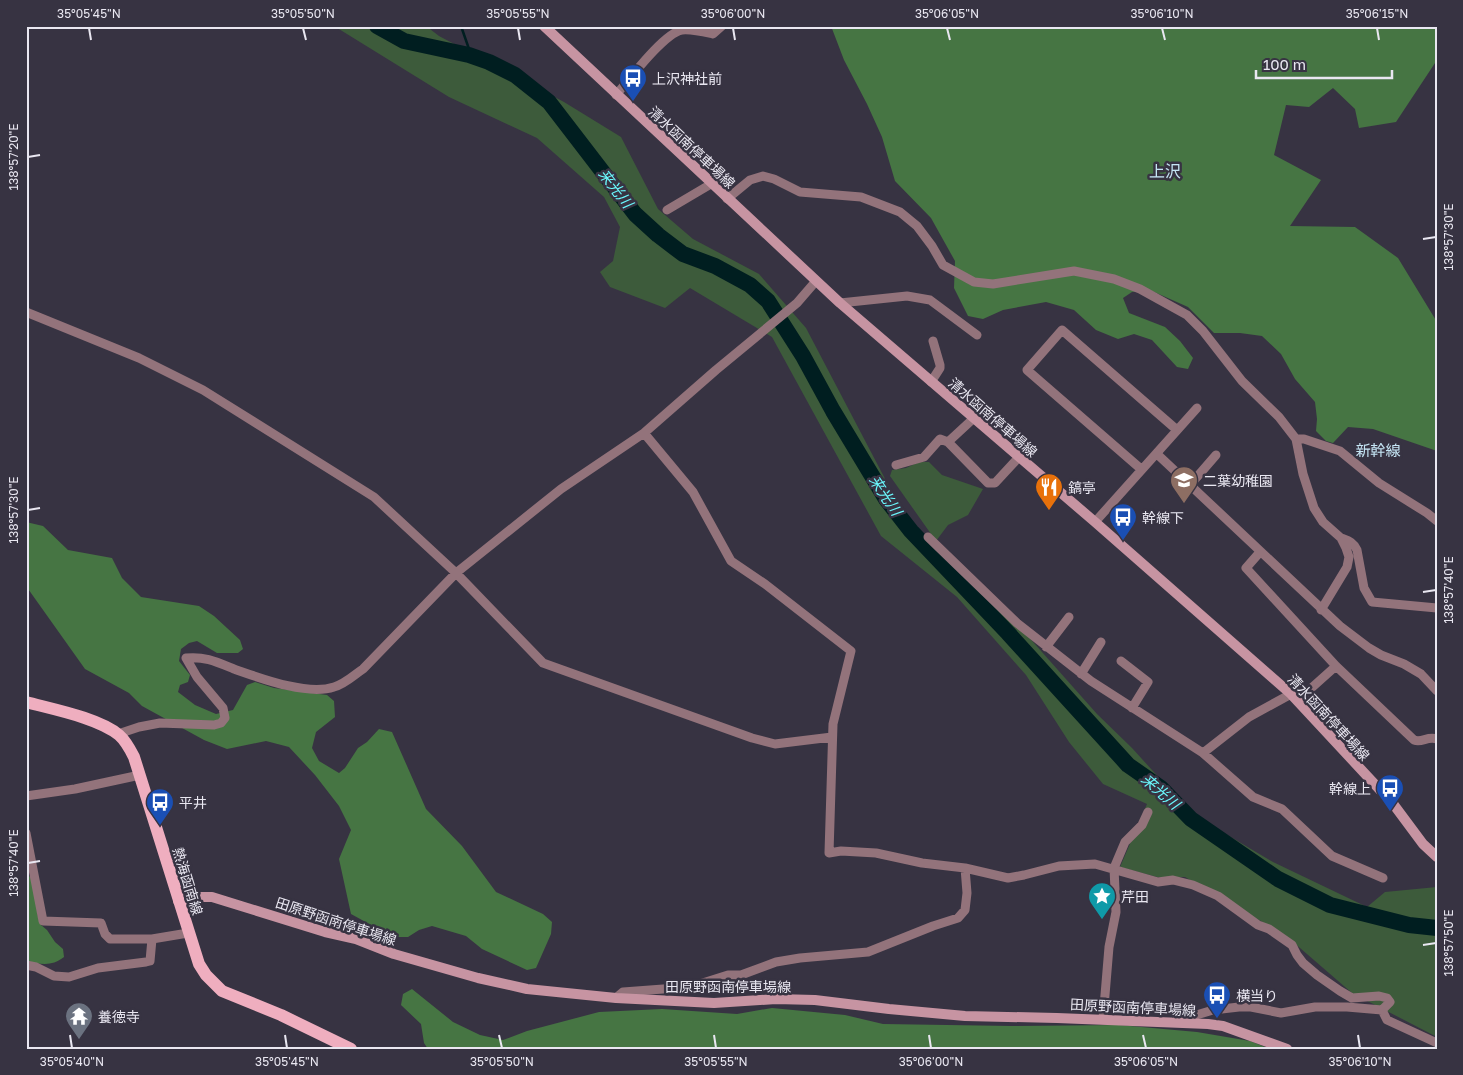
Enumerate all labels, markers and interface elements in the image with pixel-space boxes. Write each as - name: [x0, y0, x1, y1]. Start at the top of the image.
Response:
- text: 35°05'45"N: [57, 6, 121, 21]
- text: 35°05'50"N: [271, 6, 335, 21]
- text: 35°05'55"N: [486, 6, 550, 21]
- text: 35°06'00"N: [701, 6, 765, 21]
- text: 35°06'05"N: [915, 6, 979, 21]
- text: 35°06'10"N: [1130, 6, 1194, 21]
- text: 35°06'15"N: [1346, 6, 1408, 21]
- scale bar: [1256, 48, 1392, 80]
- text: 100 m: [1263, 55, 1306, 73]
- bus stop icon: 上沢神社前: [618, 63, 648, 102]
- place label: 上沢神社前: [652, 70, 722, 87]
- street label: 清水函南停車場線: [645, 103, 739, 191]
- text: 138°57'20"E: [6, 123, 21, 191]
- district label: 上沢: [1149, 161, 1181, 181]
- water label: 来光川: [595, 165, 638, 213]
- text: 138°57'30"E: [1441, 203, 1456, 271]
- street label: 清水函南停車場線: [945, 374, 1041, 460]
- district label: 新幹線: [1355, 441, 1401, 459]
- school or university icon: 二葉幼稚園: [1169, 465, 1199, 504]
- water label: 来光川: [866, 471, 907, 520]
- restaurant icon: 鎬亭: [1034, 472, 1064, 511]
- place label: 二葉幼稚園: [1203, 472, 1273, 489]
- text: 138°57'30"E: [6, 476, 21, 544]
- place label: 鎬亭: [1068, 479, 1096, 496]
- bus stop icon: 幹線下: [1108, 502, 1138, 541]
- place label: 幹線下: [1142, 509, 1184, 526]
- text: 138°57'40"E: [1441, 556, 1456, 624]
- street label: 清水函南停車場線: [1285, 670, 1373, 764]
- water label: 来光川: [1138, 769, 1185, 814]
- bus stop icon: 幹線上: [1375, 773, 1405, 812]
- place label: 幹線上: [1329, 780, 1371, 797]
- bus stop icon: 平井: [145, 787, 175, 826]
- place label: 平井: [179, 794, 207, 811]
- text: 138°57'40"E: [6, 829, 21, 897]
- street label: 熱海函南線: [170, 845, 206, 917]
- place icon: 芹田: [1087, 881, 1117, 920]
- place label: 芹田: [1121, 888, 1149, 905]
- street label: 田原野函南停車場線: [273, 893, 399, 949]
- text: 138°57'50"E: [1441, 909, 1456, 977]
- street label: 田原野函南停車場線: [665, 978, 791, 995]
- bus stop icon: 横当り: [1202, 980, 1232, 1019]
- place label: 横当り: [1236, 987, 1278, 1004]
- street label: 田原野函南停車場線: [1070, 995, 1196, 1019]
- temple icon: 養徳寺: [64, 1001, 94, 1040]
- place label: 養徳寺: [98, 1008, 140, 1025]
- text: 35°05'40"N: [40, 1054, 104, 1069]
- text: 35°05'45"N: [255, 1054, 319, 1069]
- text: 35°05'50"N: [470, 1054, 534, 1069]
- text: 35°05'55"N: [684, 1054, 748, 1069]
- text: 35°06'00"N: [899, 1054, 963, 1069]
- text: 35°06'05"N: [1114, 1054, 1178, 1069]
- text: 35°06'10"N: [1328, 1054, 1392, 1069]

